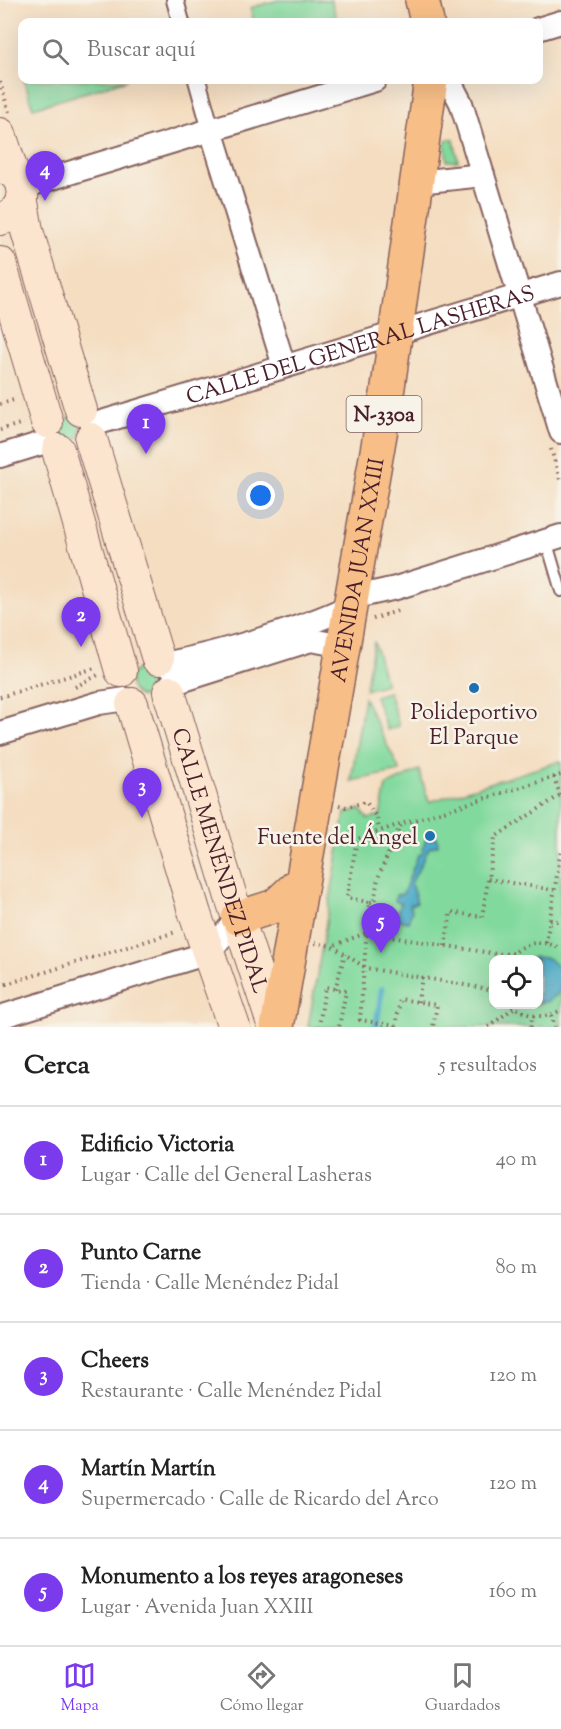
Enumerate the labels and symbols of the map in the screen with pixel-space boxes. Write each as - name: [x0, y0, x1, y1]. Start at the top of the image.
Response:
- pin: 4: [26, 152, 64, 201]
- street label: CALLE DEL GENERAL LASHERAS: [183, 279, 539, 415]
- road number: N-330a: [346, 396, 422, 432]
- pin: 1: [126, 404, 166, 454]
- street label: AVENIDA JUAN XXIII: [324, 456, 395, 685]
- your location: [246, 481, 275, 510]
- pin: 2: [62, 598, 100, 647]
- marker: Polideportivo El Parque: [467, 681, 481, 695]
- place label: Polideportivo El Parque: [411, 698, 537, 755]
- street label: CALLE MENÉNDEZ PIDAL: [162, 725, 275, 998]
- pin: 3: [122, 768, 162, 818]
- place label: Fuente del Ángel: [257, 822, 418, 855]
- marker: Fuente del Ángel: [423, 829, 437, 843]
- pin: 5: [362, 904, 400, 953]

